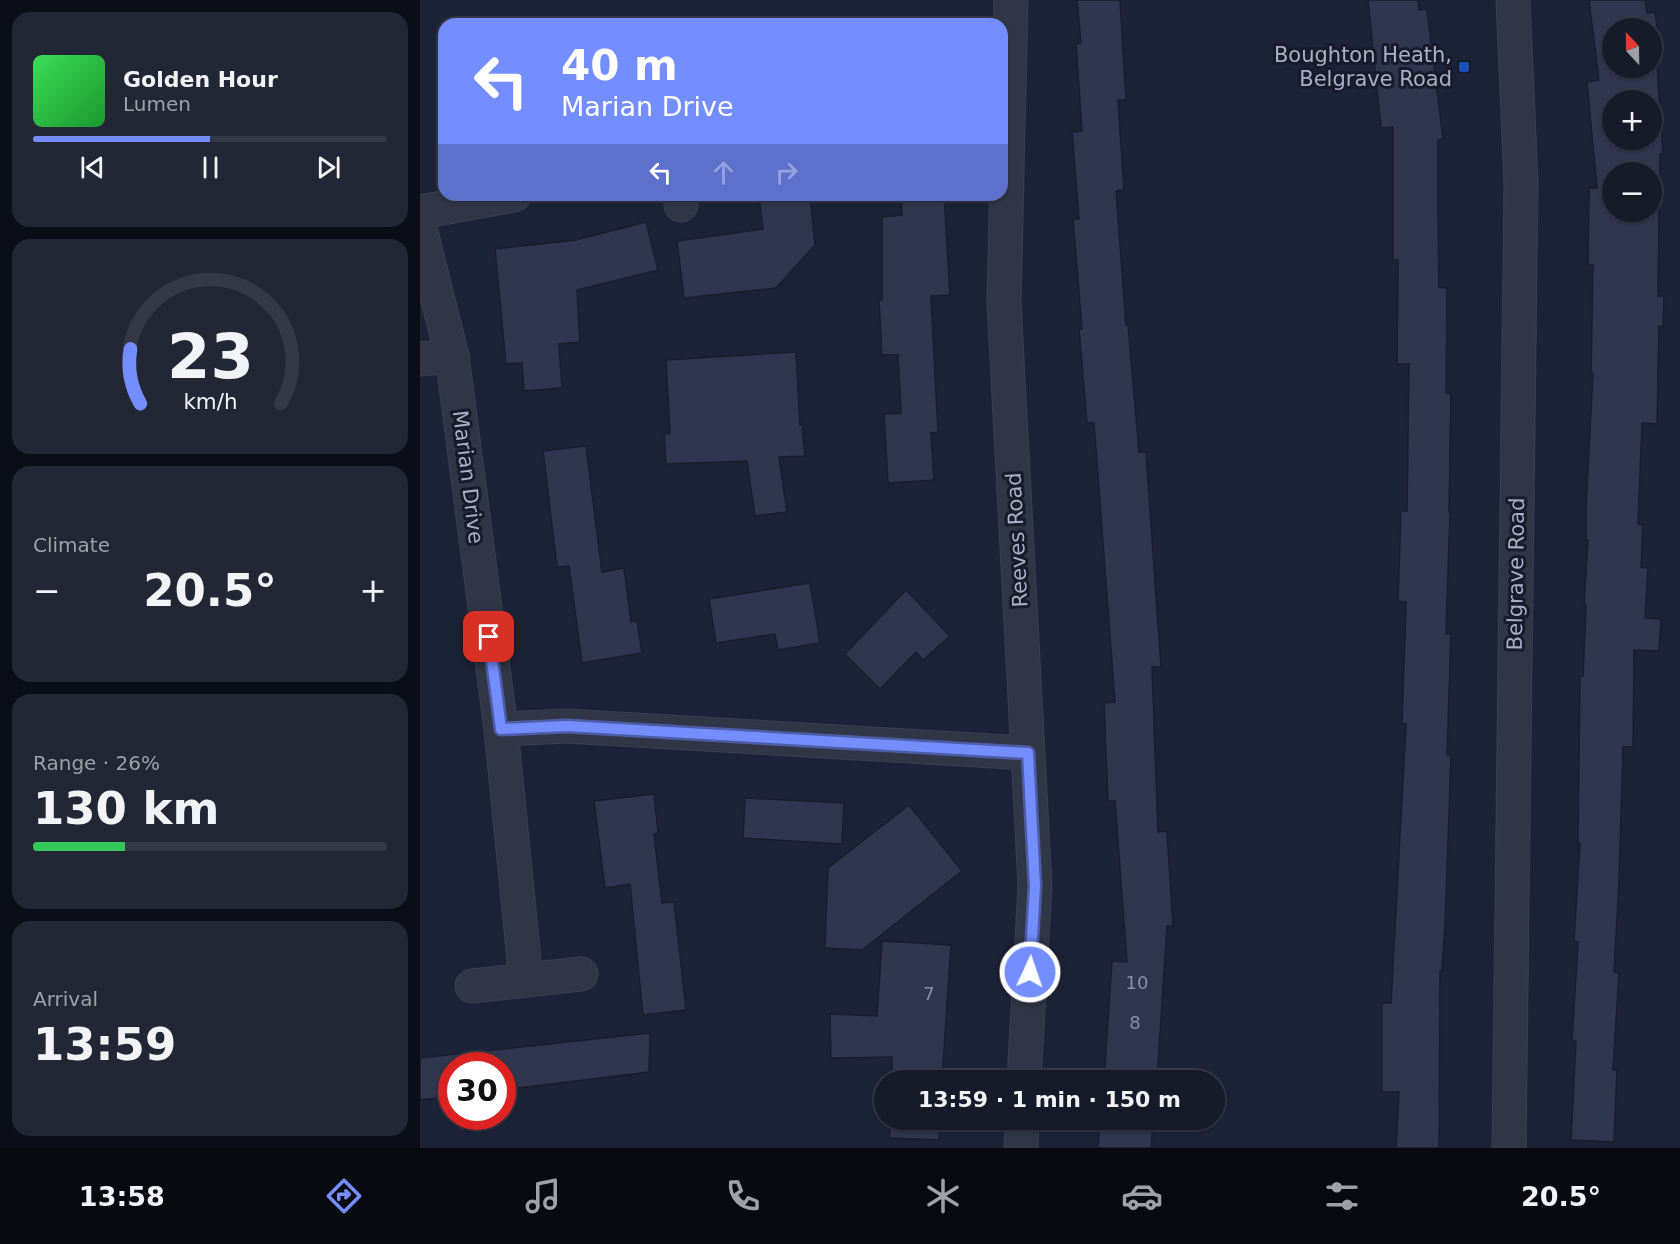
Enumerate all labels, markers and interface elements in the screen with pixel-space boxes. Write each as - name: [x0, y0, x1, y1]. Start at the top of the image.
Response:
- north arrow: [1602, 18, 1662, 78]
- map controls: [1602, 18, 1662, 222]
- text: 40 m: [561, 41, 678, 90]
- icon: left: [462, 42, 540, 120]
- place label: Boughton Heath, Belgrave Road: [1274, 43, 1452, 91]
- marker: Boughton Heath, Belgrave Road: [1457, 60, 1471, 74]
- text: Golden Hour: [123, 67, 278, 92]
- button: +: [1602, 90, 1662, 150]
- text: Marian Drive: [561, 91, 734, 122]
- text: Lumen: [123, 92, 191, 116]
- icon: previous: [76, 151, 109, 184]
- icon: pause: [194, 151, 227, 184]
- icon: next: [312, 151, 345, 184]
- icon: left: [644, 156, 677, 189]
- icon: ahead: [707, 156, 740, 189]
- icon: right: [770, 156, 803, 189]
- button: −: [1602, 162, 1662, 222]
- text: 23: [167, 320, 253, 393]
- text: km/h: [183, 389, 237, 414]
- street label: Marian Drive: [448, 409, 488, 545]
- street label: Reeves Road: [1001, 472, 1033, 608]
- street label: Belgrave Road: [1503, 497, 1529, 651]
- text: Climate: [33, 533, 110, 557]
- text: 20.5°: [143, 564, 277, 617]
- text: −: [33, 571, 61, 610]
- text: +: [359, 571, 387, 610]
- pin: [463, 611, 514, 662]
- icon: arrive: [472, 620, 505, 653]
- text: Range · 26%: [33, 751, 160, 775]
- text: 130 km: [33, 782, 219, 835]
- position arrow: [998, 940, 1062, 1004]
- house number: 10: [1126, 972, 1148, 993]
- house number: 7: [923, 983, 935, 1004]
- text: Arrival: [33, 987, 98, 1011]
- house number: 8: [1129, 1012, 1141, 1033]
- text: 13:59: [33, 1018, 176, 1071]
- speed limit sign: 30: [438, 1052, 516, 1130]
- text: 13:59 · 1 min · 150 m: [918, 1087, 1181, 1112]
- icon: directions: [323, 1175, 365, 1217]
- icon: music: [522, 1175, 564, 1217]
- icon: phone: [722, 1175, 764, 1217]
- icon: climate: [922, 1175, 964, 1217]
- icon: car: [1121, 1175, 1163, 1217]
- icon: filters: [1321, 1175, 1363, 1217]
- text: 13:58: [79, 1181, 165, 1212]
- text: 20.5°: [1521, 1181, 1601, 1212]

